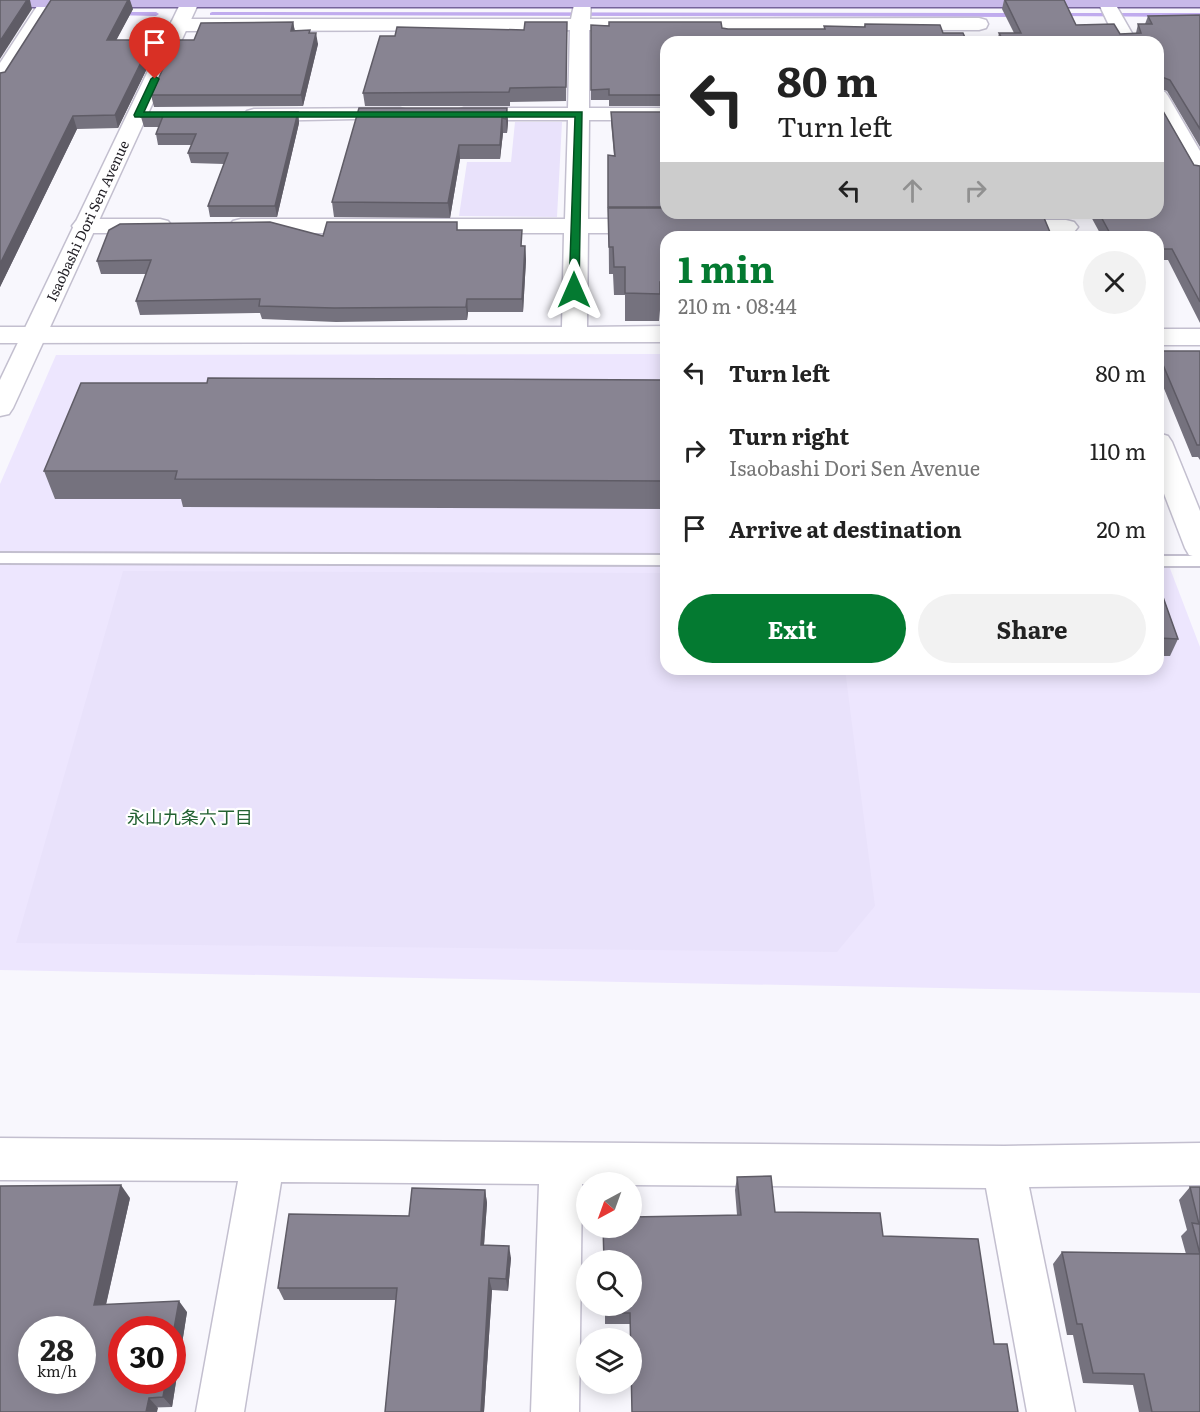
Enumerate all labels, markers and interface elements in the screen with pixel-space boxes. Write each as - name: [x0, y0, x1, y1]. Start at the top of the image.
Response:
- pin: [129, 17, 180, 79]
- icon: arrive: [138, 26, 171, 59]
- text: 80 m: [777, 48, 878, 110]
- icon: left: [678, 60, 756, 138]
- text: Turn left: [777, 105, 892, 145]
- street label: Isaobashi Dori Sen Avenue: [41, 137, 133, 304]
- icon: left: [833, 174, 866, 207]
- icon: ahead: [896, 174, 929, 207]
- icon: right: [959, 174, 992, 207]
- text: 1 min: [678, 241, 774, 294]
- button: close: [1083, 251, 1146, 314]
- position arrow: [542, 258, 606, 322]
- text: 210 m · 08:44: [678, 290, 797, 320]
- icon: left: [678, 356, 711, 389]
- text: Turn left: [729, 356, 830, 389]
- text: 80 m: [1095, 356, 1146, 389]
- text: Turn right: [729, 419, 849, 452]
- icon: right: [678, 434, 711, 467]
- text: 110 m: [1090, 434, 1146, 467]
- text: Isaobashi Dori Sen Avenue: [729, 452, 980, 482]
- icon: arrive: [678, 512, 711, 545]
- text: Arrive at destination: [729, 512, 962, 545]
- text: 20 m: [1096, 512, 1146, 545]
- button: Exit: [678, 594, 906, 663]
- button: Share: [918, 594, 1146, 663]
- district label: 永山九条六丁目: [127, 803, 253, 830]
- north arrow: [576, 1172, 642, 1238]
- map controls: [576, 1172, 642, 1394]
- button: search: [576, 1250, 642, 1316]
- speed limit sign: 30: [108, 1316, 186, 1394]
- text: 28: [40, 1326, 74, 1370]
- button: layers: [576, 1328, 642, 1394]
- text: km/h: [37, 1359, 77, 1382]

